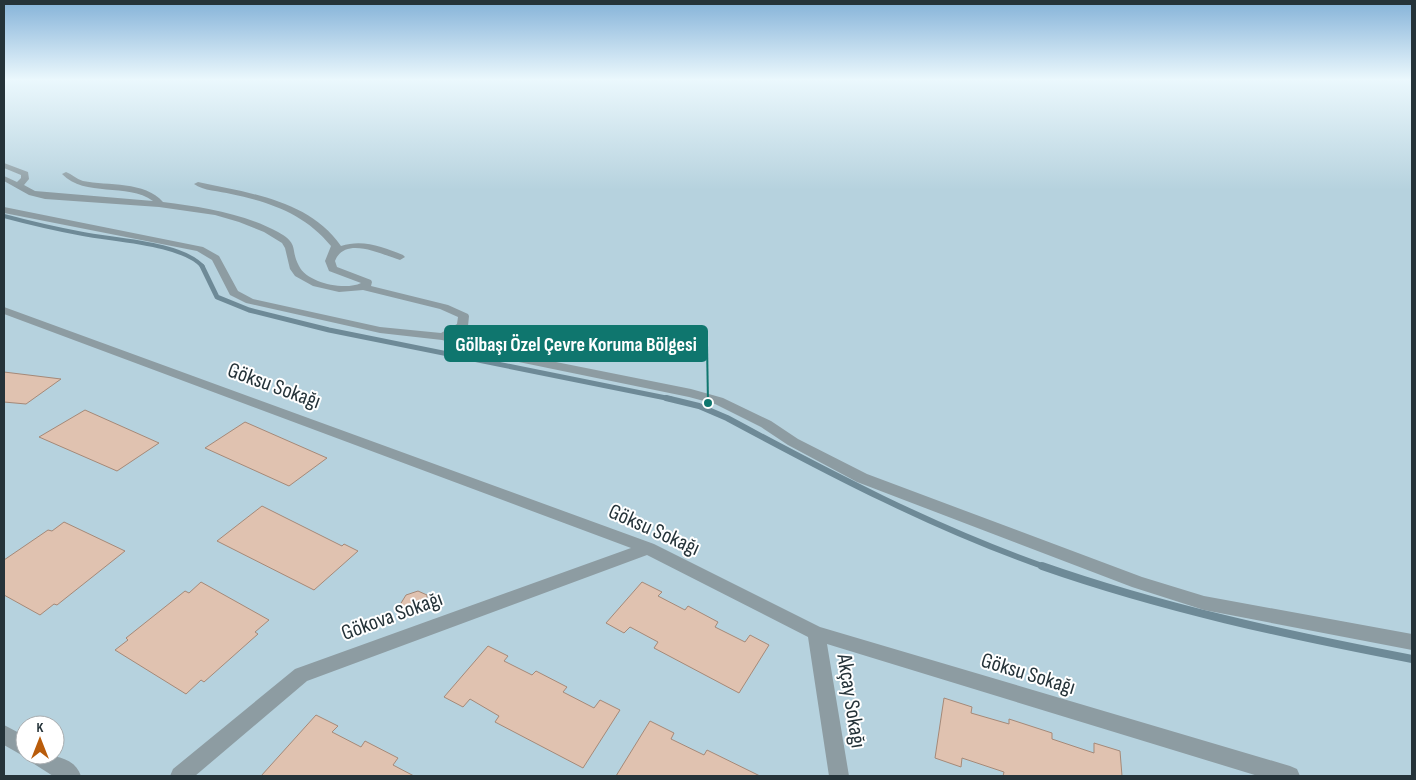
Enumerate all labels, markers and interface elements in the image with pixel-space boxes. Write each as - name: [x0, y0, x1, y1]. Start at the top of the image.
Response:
- callout: Gölbaşı Özel Çevre Koruma Bölgesi: [445, 326, 707, 361]
- text: Gölbaşı Özel Çevre Koruma Bölgesi: [455, 333, 697, 357]
- street label: Göksu Sokağı: [224, 357, 324, 415]
- street label: Göksu Sokağı: [604, 498, 704, 562]
- street label: Gökova Sokağı: [338, 585, 446, 647]
- street label: Göksu Sokağı: [978, 647, 1078, 701]
- street label: Akçay Sokağı: [830, 651, 872, 750]
- north arrow: [15, 715, 65, 765]
- text: K: [37, 719, 44, 736]

